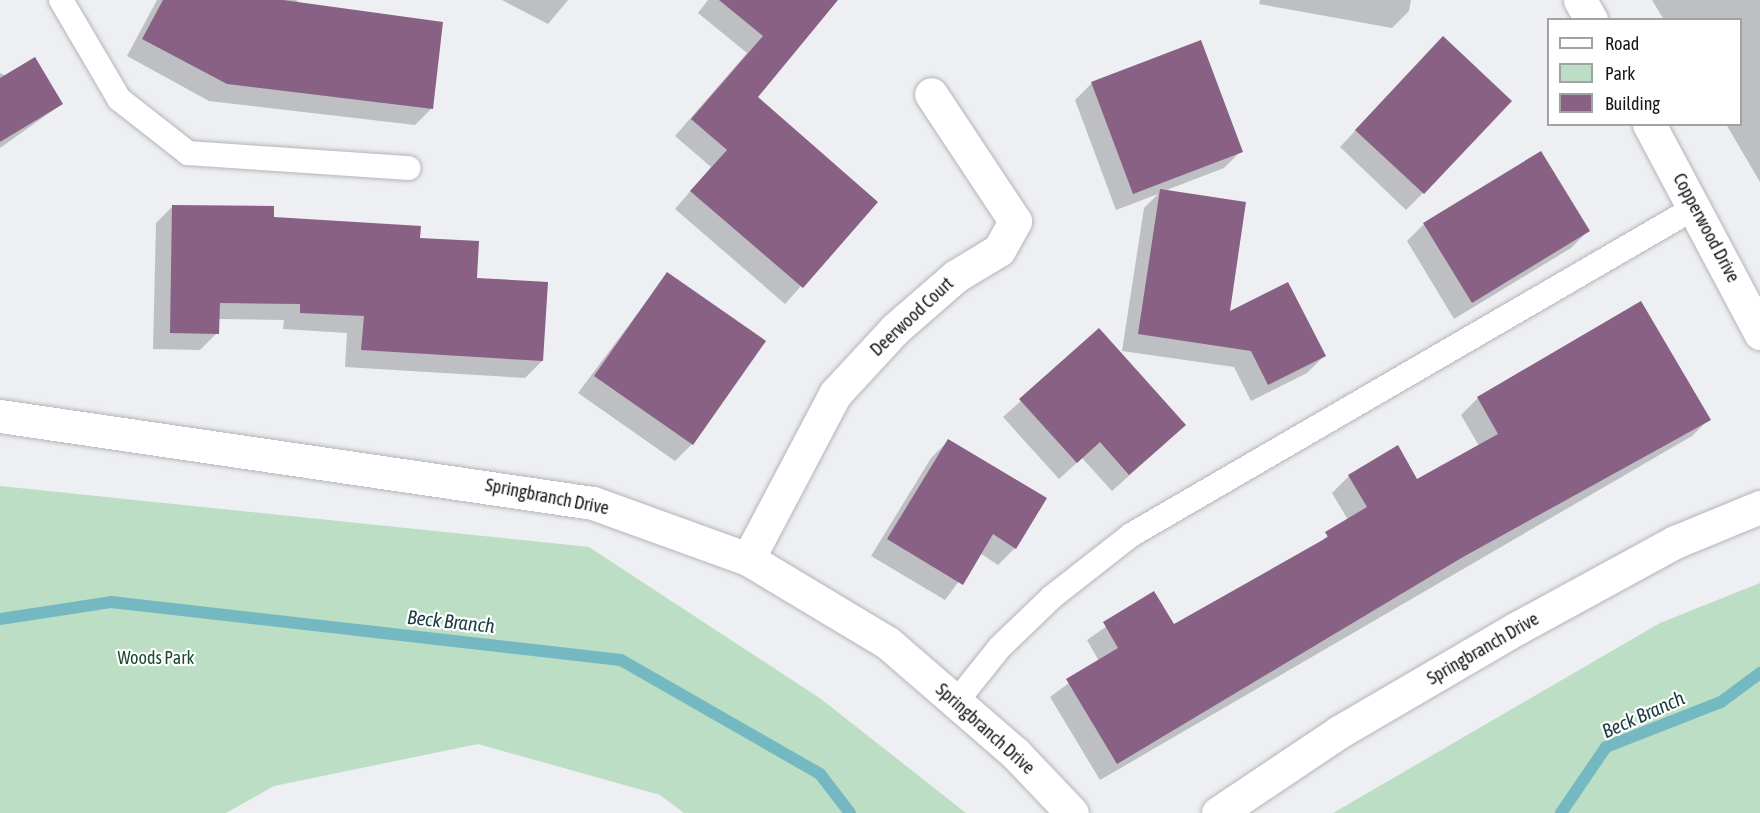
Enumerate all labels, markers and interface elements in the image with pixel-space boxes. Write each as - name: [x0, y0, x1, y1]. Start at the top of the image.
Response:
- legend: [1547, 18, 1742, 126]
- text: Road: [1605, 33, 1639, 54]
- text: Park: [1605, 63, 1635, 84]
- text: Building: [1605, 93, 1660, 114]
- street label: Copperwood Drive: [1668, 170, 1744, 286]
- street label: Deerwood Court: [866, 273, 958, 361]
- street label: Springbranch Drive: [483, 474, 611, 520]
- water label: Beck Branch: [406, 604, 496, 638]
- street label: Springbranch Drive: [1423, 608, 1543, 690]
- park label: Woods Park: [118, 647, 194, 669]
- street label: Springbranch Drive: [931, 679, 1039, 779]
- water label: Beck Branch: [1598, 685, 1688, 743]

